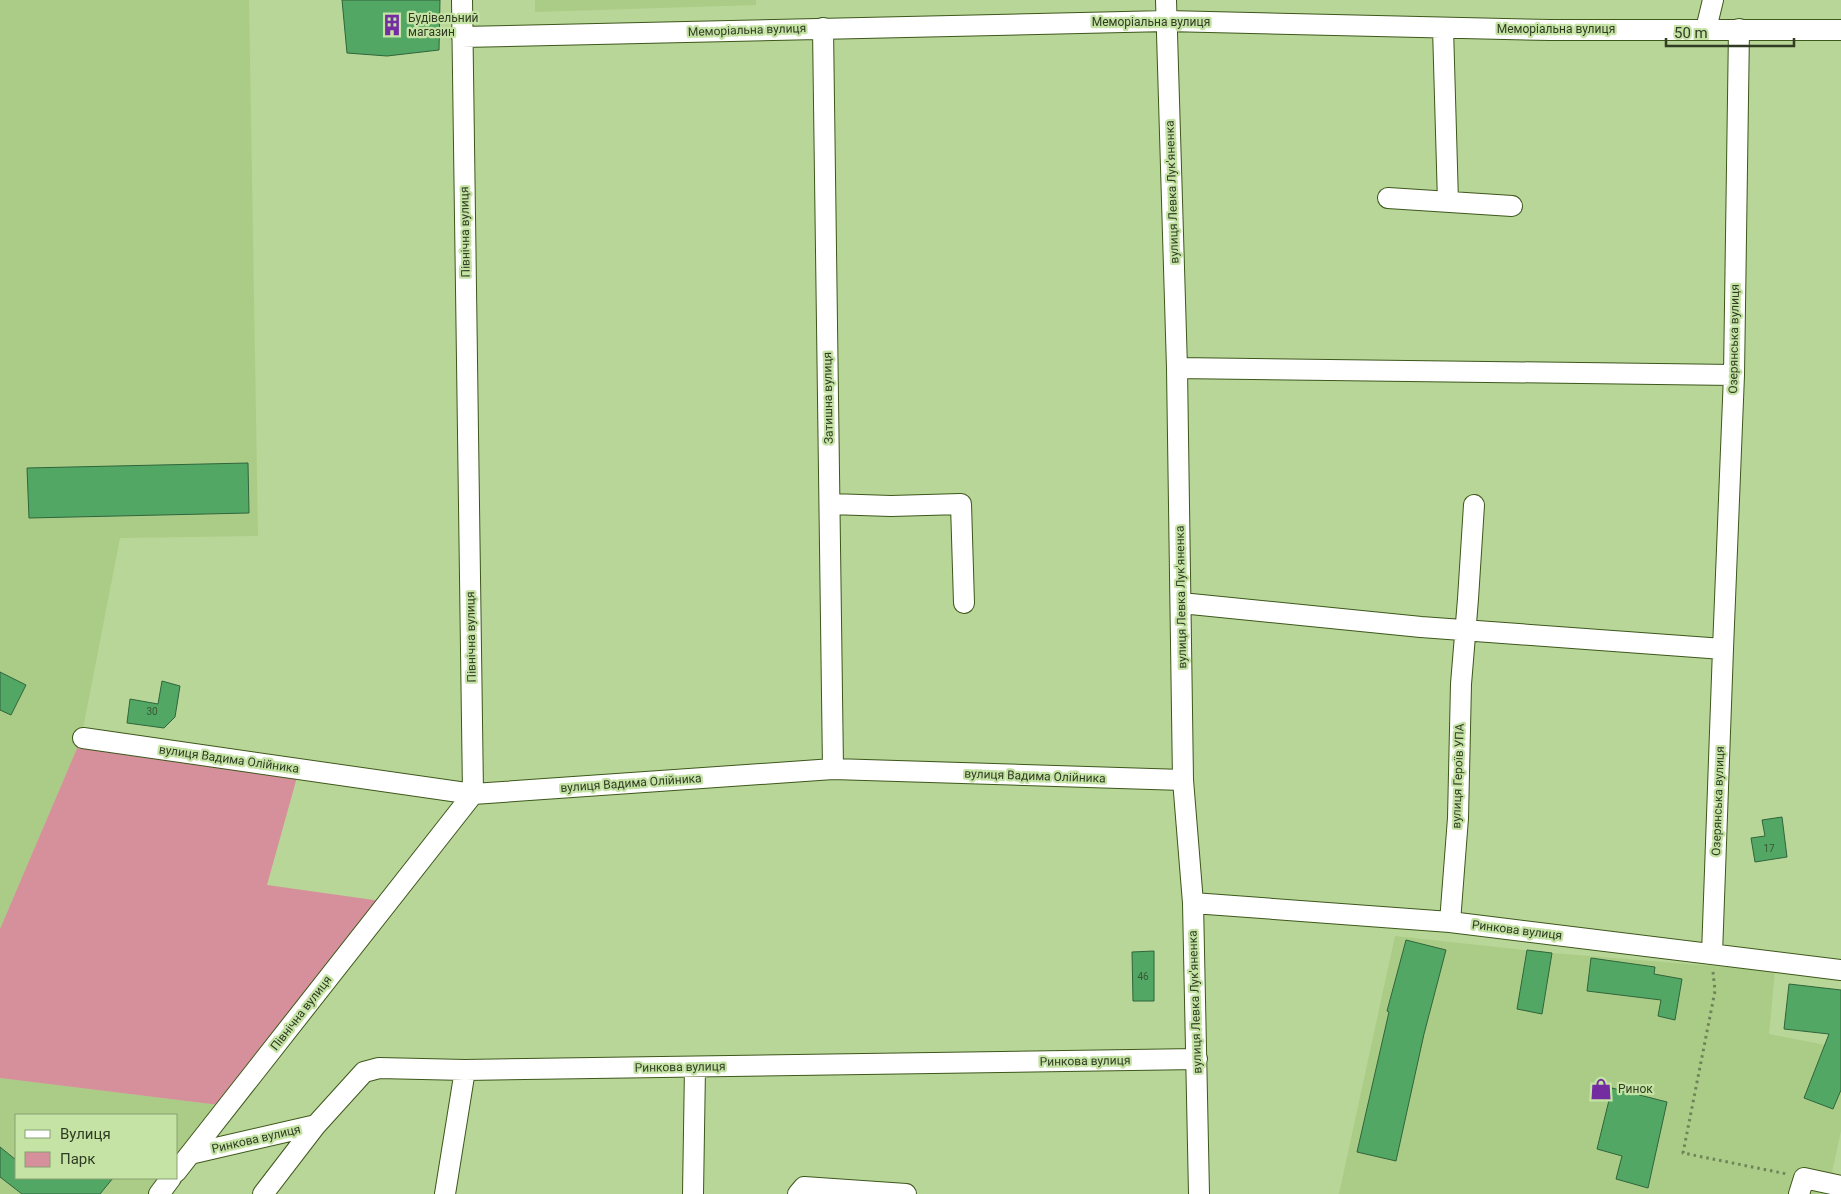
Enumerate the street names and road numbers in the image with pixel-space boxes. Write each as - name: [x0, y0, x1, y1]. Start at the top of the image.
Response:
- street label: Меморіальна вулиця: [1092, 15, 1210, 29]
- street label: Меморіальна вулиця: [688, 21, 806, 39]
- street label: Меморіальна вулиця: [1497, 22, 1615, 36]
- street label: вулиця Левка Лук'яненка: [1163, 120, 1181, 264]
- street label: Північна вулиця: [457, 186, 473, 278]
- street label: Озерянська вулиця: [1726, 284, 1742, 394]
- street label: Затишна вулиця: [820, 352, 836, 444]
- street label: вулиця Левка Лук'яненка: [1173, 525, 1189, 669]
- street label: Північна вулиця: [463, 591, 479, 683]
- street label: вулиця Героїв УПА: [1449, 723, 1467, 829]
- street label: вулиця Вадима Олійника: [158, 742, 300, 776]
- street label: Озерянська вулиця: [1709, 746, 1727, 856]
- street label: вулиця Вадима Олійника: [964, 767, 1106, 785]
- street label: вулиця Вадима Олійника: [560, 771, 702, 795]
- street label: Ринкова вулиця: [1471, 918, 1563, 942]
- street label: вулиця Левка Лук'яненка: [1186, 930, 1204, 1074]
- street label: Північна вулиця: [267, 973, 335, 1053]
- street label: Ринкова вулиця: [1039, 1053, 1131, 1069]
- street label: Ринкова вулиця: [634, 1059, 726, 1075]
- street label: Ринкова вулиця: [210, 1122, 302, 1156]

